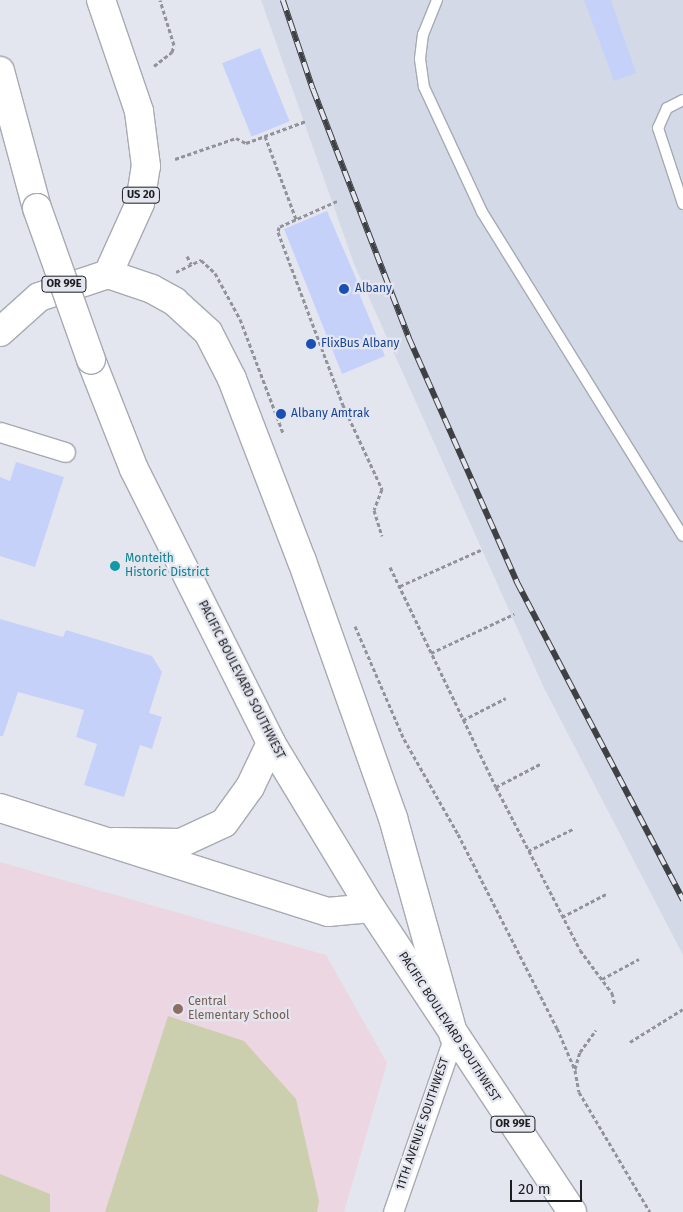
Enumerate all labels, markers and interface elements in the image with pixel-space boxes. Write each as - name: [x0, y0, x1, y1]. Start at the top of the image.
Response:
- road number: US 20: [121, 186, 161, 204]
- road number: OR 99E: [40, 276, 88, 292]
- marker: Albany: [337, 282, 351, 296]
- place label: Albany: [355, 282, 392, 296]
- place label: FlixBus Albany: [321, 337, 399, 351]
- marker: FlixBus Albany: [305, 338, 317, 350]
- place label: Albany Amtrak: [291, 407, 369, 421]
- marker: Albany Amtrak: [275, 408, 287, 420]
- place label: Monteith Historic District: [125, 552, 209, 580]
- marker: Monteith Historic District: [109, 560, 121, 572]
- street label: PACIFIC BOULEVARD SOUTHWEST: [195, 598, 287, 762]
- street label: PACIFIC BOULEVARD SOUTHWEST: [395, 949, 503, 1105]
- place label: Central Elementary School: [188, 995, 290, 1023]
- marker: Central Elementary School: [172, 1003, 184, 1015]
- street label: 11TH AVENUE SOUTHWEST: [394, 1056, 452, 1192]
- road number: OR 99E: [489, 1116, 537, 1132]
- scale bar: [513, 1170, 586, 1202]
- text: 20 m: [518, 1180, 551, 1198]

